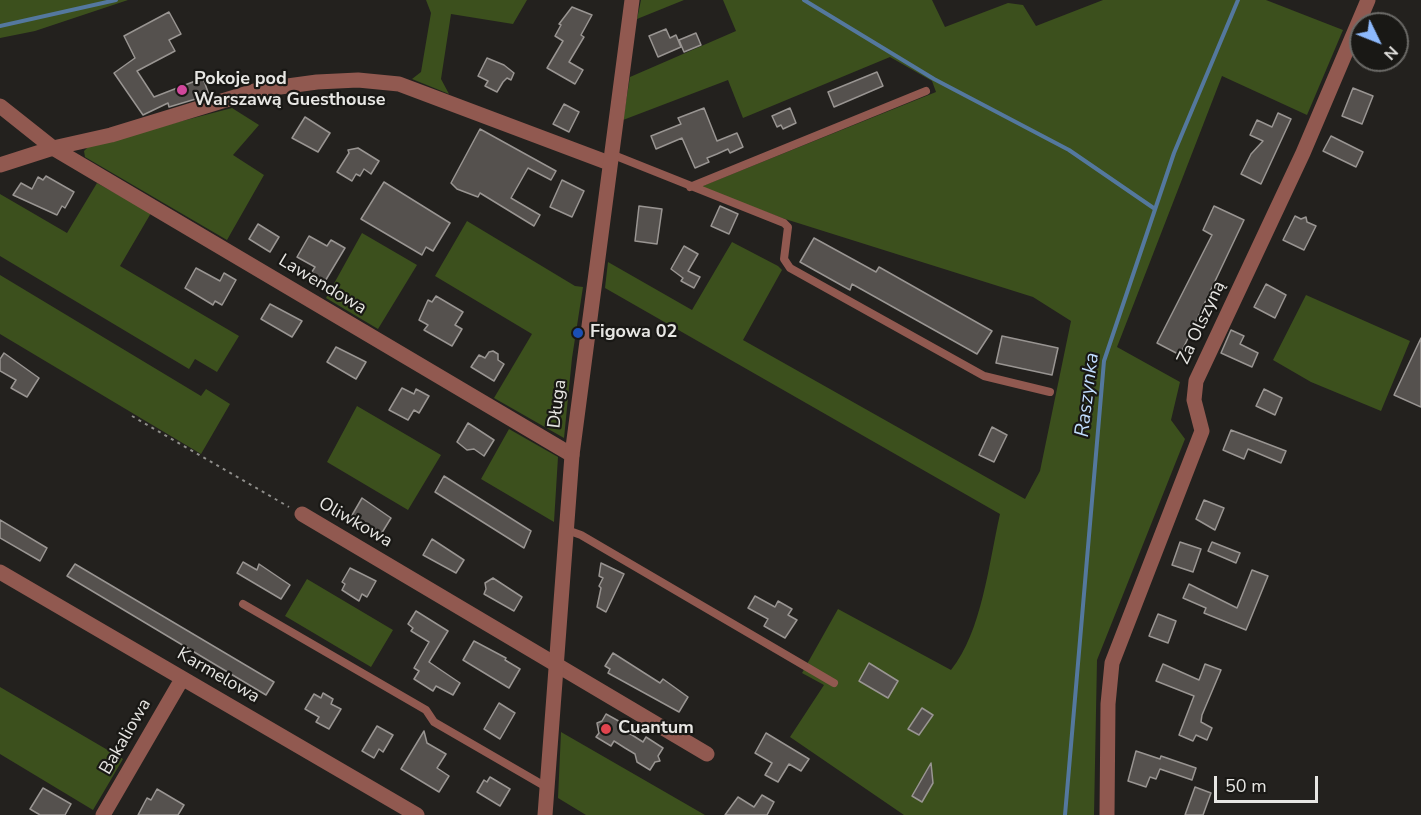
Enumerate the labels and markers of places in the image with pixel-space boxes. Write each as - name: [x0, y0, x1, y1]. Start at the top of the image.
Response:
- place label: Pokoje pod Warszawą Guesthouse: [194, 69, 385, 112]
- marker: Pokoje pod Warszawą Guesthouse: [175, 83, 189, 97]
- place label: Figowa 02: [590, 322, 677, 344]
- marker: Figowa 02: [571, 326, 585, 340]
- place label: Cuantum: [618, 718, 694, 740]
- marker: Cuantum: [599, 722, 613, 736]

